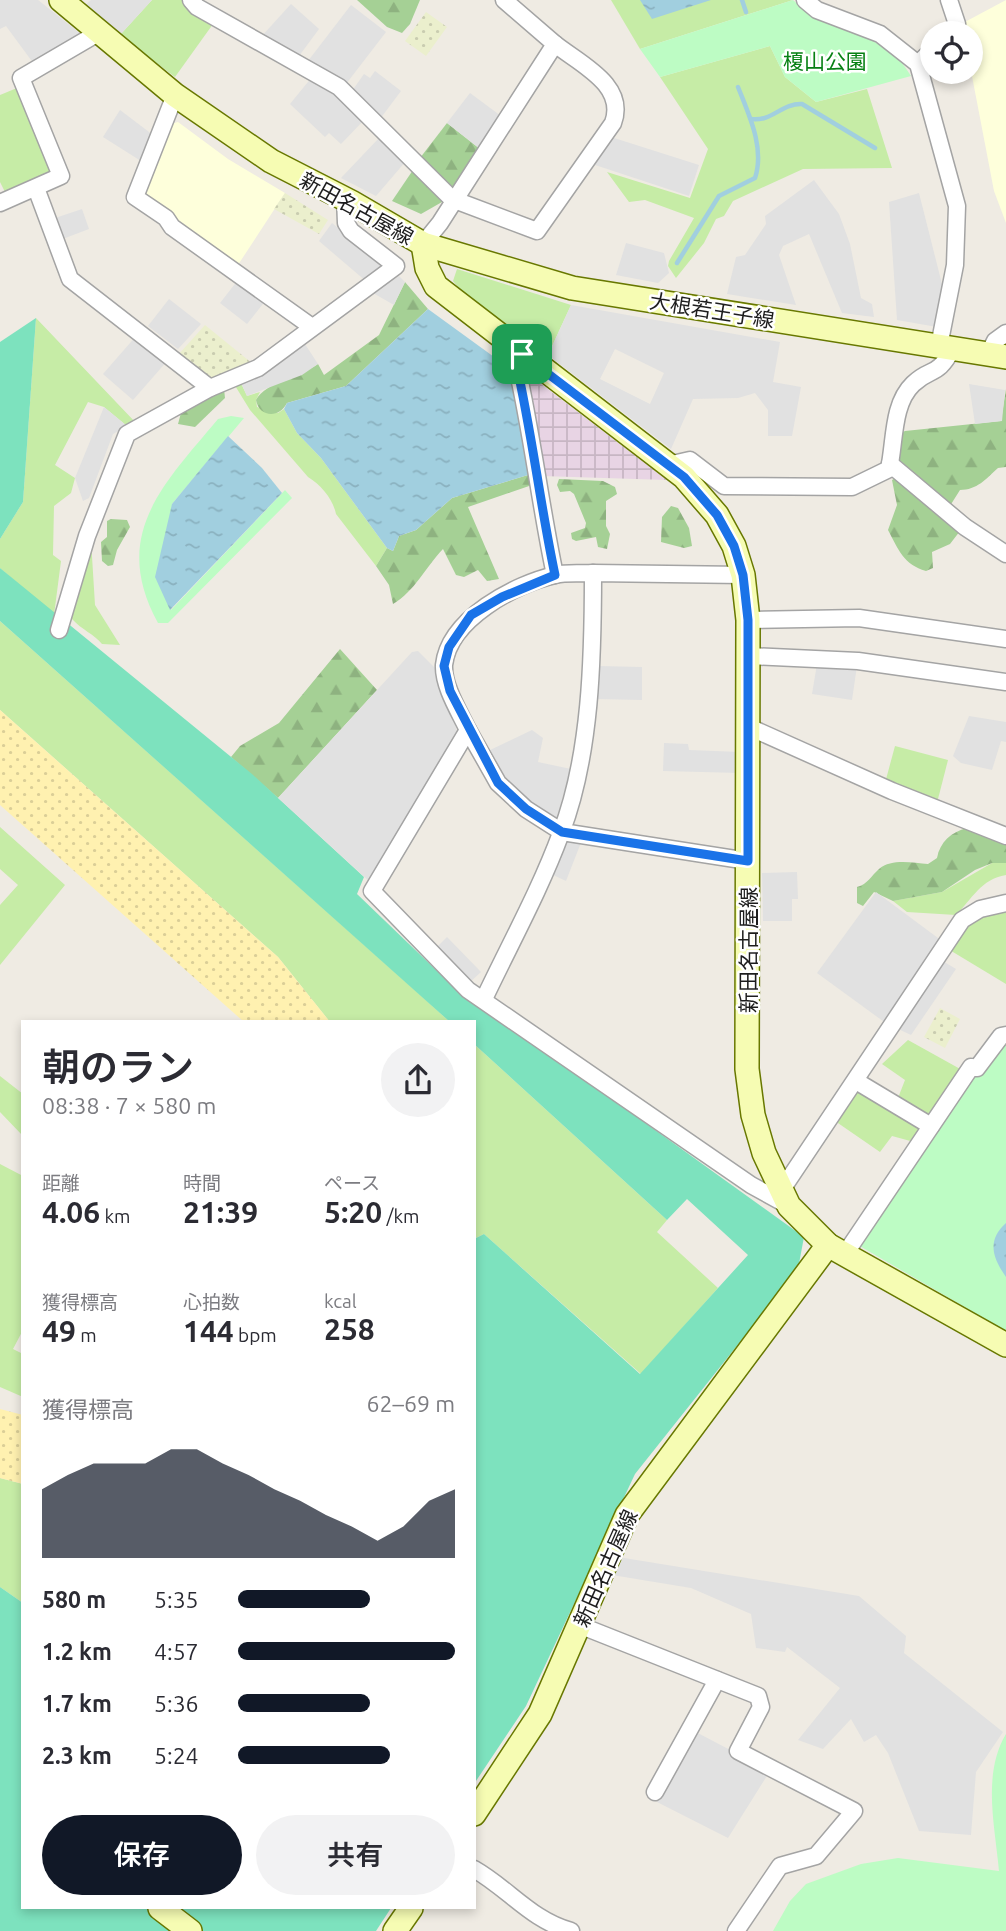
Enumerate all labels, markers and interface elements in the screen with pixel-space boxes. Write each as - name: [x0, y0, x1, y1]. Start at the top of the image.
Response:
- map controls: [920, 21, 983, 84]
- button: locate: [920, 21, 983, 84]
- park label: 榎山公園: [783, 49, 867, 73]
- street label: 新田名古屋線: [296, 167, 418, 249]
- street label: 大根若王子線: [648, 288, 776, 332]
- pin: [492, 324, 552, 384]
- icon: arrive: [503, 335, 541, 373]
- street label: 新田名古屋線: [736, 887, 760, 1013]
- button: share: [381, 1043, 455, 1117]
- text: 朝のラン: [42, 1046, 194, 1088]
- text: 08:38 · 7 × 580 m: [42, 1093, 216, 1118]
- text: 距離: [42, 1172, 80, 1194]
- text: 時間: [183, 1172, 221, 1194]
- text: ペース: [324, 1172, 380, 1194]
- text: 4.06: [42, 1195, 100, 1229]
- text: 21:39: [183, 1195, 258, 1229]
- text: 5:20: [324, 1195, 382, 1229]
- text: km: [100, 1205, 130, 1227]
- text: /km: [382, 1205, 420, 1227]
- text: kcal: [324, 1290, 357, 1312]
- text: 獲得標高: [42, 1291, 118, 1313]
- text: 心拍数: [183, 1291, 240, 1313]
- text: 258: [324, 1312, 375, 1346]
- text: 49: [42, 1314, 76, 1348]
- text: 144: [183, 1314, 234, 1348]
- text: m: [76, 1324, 97, 1346]
- text: bpm: [234, 1324, 277, 1346]
- text: 62–69 m: [367, 1391, 455, 1416]
- text: 獲得標高: [42, 1397, 134, 1422]
- street label: 新田名古屋線: [568, 1506, 642, 1630]
- text: 580 m: [42, 1587, 106, 1612]
- text: 5:35: [154, 1587, 199, 1612]
- text: 1.2 km: [42, 1639, 112, 1664]
- text: 4:57: [154, 1639, 199, 1664]
- text: 1.7 km: [42, 1691, 112, 1716]
- text: 5:36: [154, 1691, 199, 1716]
- text: 2.3 km: [42, 1743, 112, 1768]
- text: 5:24: [154, 1743, 199, 1768]
- button: 保存: [42, 1815, 242, 1895]
- button: 共有: [256, 1815, 455, 1895]

